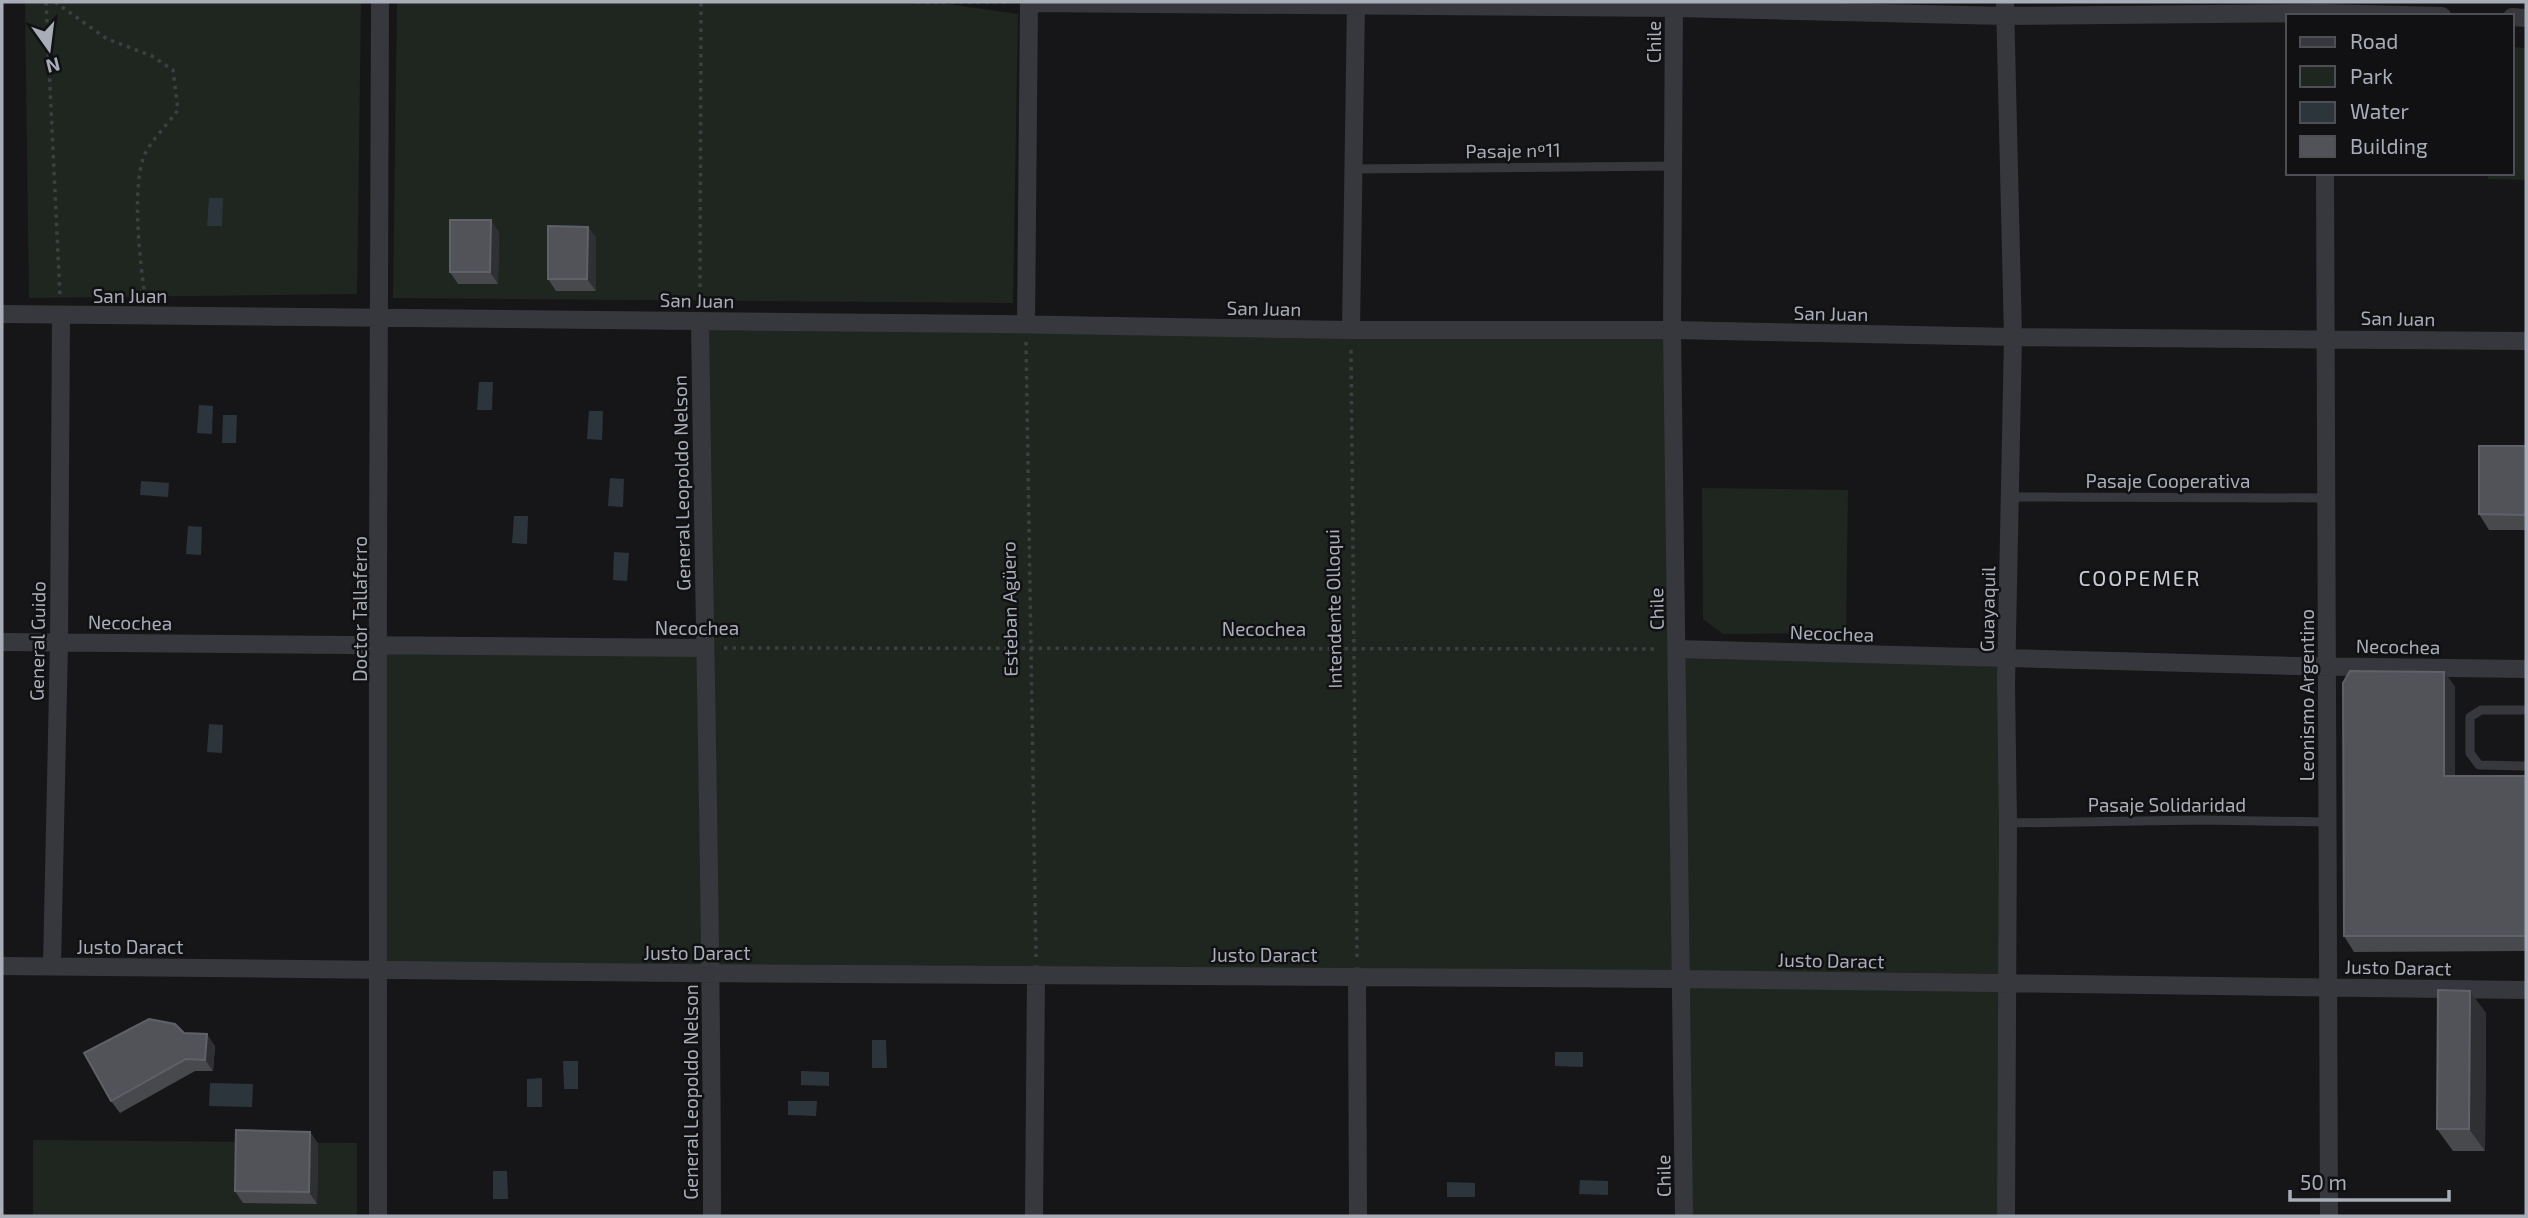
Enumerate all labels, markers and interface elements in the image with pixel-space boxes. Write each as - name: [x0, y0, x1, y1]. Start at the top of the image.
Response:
- north arrow: [14, 14, 84, 84]
- legend: [2286, 14, 2514, 175]
- street label: Chile: [1642, 21, 1665, 63]
- text: Road: [2350, 28, 2398, 53]
- text: N: [44, 53, 63, 79]
- text: Park: [2350, 63, 2393, 88]
- text: Water: [2350, 98, 2409, 123]
- text: Building: [2350, 133, 2428, 158]
- street label: Pasaje nº11: [1465, 138, 1561, 162]
- street label: San Juan: [93, 284, 167, 307]
- street label: San Juan: [659, 288, 735, 312]
- street label: San Juan: [1226, 296, 1302, 320]
- street label: San Juan: [1793, 301, 1869, 325]
- street label: San Juan: [2360, 306, 2436, 330]
- street label: General Leopoldo Nelson: [668, 375, 694, 591]
- street label: Pasaje Cooperativa: [2086, 469, 2250, 492]
- street label: Intendente Olloqui: [1320, 529, 1346, 689]
- street label: Doctor Tallaferro: [348, 536, 371, 682]
- street label: Esteban Agüero: [996, 541, 1022, 677]
- district label: COOPEMER: [2078, 565, 2202, 590]
- street label: Guayaquil: [1975, 566, 1999, 652]
- street label: General Guido: [24, 581, 50, 701]
- street label: Chile: [1644, 588, 1668, 630]
- street label: Leonismo Argentino: [2295, 609, 2318, 781]
- street label: Necochea: [88, 610, 172, 634]
- street label: Necochea: [655, 616, 739, 639]
- street label: Necochea: [1222, 617, 1306, 640]
- street label: Necochea: [1789, 620, 1875, 646]
- street label: Necochea: [2356, 634, 2440, 658]
- street label: Pasaje Solidaridad: [2088, 793, 2246, 816]
- street label: Justo Daract: [77, 935, 183, 958]
- street label: Justo Daract: [644, 941, 750, 964]
- street label: Justo Daract: [1211, 943, 1317, 966]
- street label: Justo Daract: [1777, 948, 1885, 972]
- street label: Justo Daract: [2344, 955, 2452, 979]
- street label: General Leopoldo Nelson: [679, 984, 702, 1200]
- street label: Chile: [1651, 1155, 1675, 1197]
- scale bar: [2290, 1158, 2449, 1202]
- text: 50 m: [2300, 1169, 2347, 1194]

